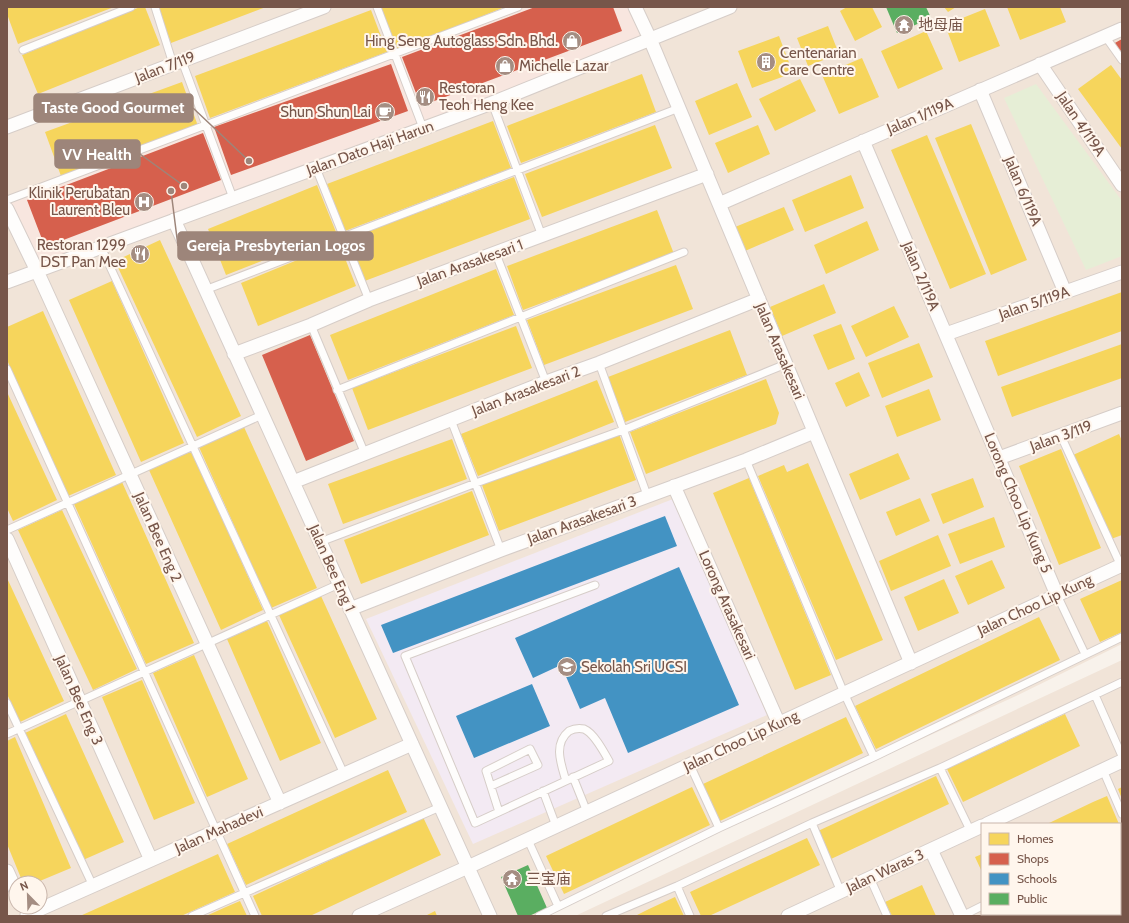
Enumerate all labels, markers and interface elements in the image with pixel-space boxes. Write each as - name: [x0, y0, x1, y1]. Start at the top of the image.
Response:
- temple icon: 地母庙: [893, 14, 915, 36]
- place label: 地母庙: [918, 16, 963, 34]
- shop icon: Hing Seng Autoglass Sdn. Bhd.: [561, 30, 583, 52]
- place label: Hing Seng Autoglass Sdn. Bhd.: [365, 32, 558, 50]
- place label: Centenarian Care Centre: [780, 44, 857, 79]
- street label: Jalan 7/119: [131, 47, 198, 87]
- building icon: Centenarian Care Centre: [755, 51, 777, 73]
- shop icon: Michelle Lazar: [494, 55, 516, 77]
- place label: Michelle Lazar: [519, 57, 609, 75]
- place label: Restoran Teoh Heng Kee: [439, 79, 534, 114]
- restaurant icon: Restoran Teoh Heng Kee: [414, 86, 436, 108]
- street label: Jalan 4/119A: [1052, 87, 1110, 160]
- callout: Taste Good Gourmet: [34, 94, 193, 122]
- street label: Jalan 1/119A: [883, 94, 957, 138]
- text: Taste Good Gourmet: [41, 98, 185, 117]
- cafe icon: Shun Shun Lai: [374, 101, 396, 123]
- place label: Shun Shun Lai: [280, 103, 371, 121]
- street label: Jalan Dato Haji Harun: [303, 117, 436, 180]
- callout: VV Health: [55, 140, 140, 168]
- text: VV Health: [62, 145, 132, 164]
- street label: Jalan 6/119A: [1000, 153, 1046, 229]
- place label: Klinik Perubatan Laurent Bleu: [28, 184, 130, 219]
- hospital icon: Klinik Perubatan Laurent Bleu: [133, 191, 155, 213]
- callout: Gereja Presbyterian Logos: [178, 232, 373, 260]
- street label: Jalan Arasakesari 1: [414, 235, 525, 291]
- place label: Restoran 1299 DST Pan Mee: [37, 236, 126, 271]
- text: Gereja Presbyterian Logos: [187, 236, 366, 255]
- street label: Jalan 2/119A: [898, 238, 944, 314]
- restaurant icon: Restoran 1299 DST Pan Mee: [129, 243, 151, 265]
- street label: Jalan 5/119A: [995, 282, 1072, 324]
- street label: Jalan Arasakesari: [751, 299, 808, 402]
- street label: Jalan Arasakesari 2: [468, 362, 583, 420]
- street label: Jalan 3/119: [1027, 416, 1094, 456]
- street label: Lorong Choo Lip Kung 5: [980, 430, 1056, 576]
- street label: Jalan Bee Eng 2: [130, 488, 186, 585]
- street label: Jalan Arasakesari 3: [524, 492, 639, 548]
- street label: Jalan Bee Eng 1: [304, 521, 359, 614]
- street label: Lorong Arasakesari: [695, 548, 759, 662]
- street label: Jalan Choo Lip Kung: [974, 570, 1096, 640]
- street label: Jalan Bee Eng 3: [51, 651, 107, 748]
- school or university icon: Sekolah Sri UCSI: [556, 656, 578, 678]
- place label: Sekolah Sri UCSI: [581, 658, 687, 676]
- street label: Jalan Choo Lip Kung: [680, 706, 802, 776]
- street label: Jalan Mahadevi: [171, 803, 266, 858]
- legend: [981, 823, 1121, 915]
- text: Homes: [1017, 831, 1054, 846]
- street label: Jalan Waras 3: [842, 845, 927, 897]
- text: Shops: [1017, 851, 1049, 866]
- temple icon: 三宝庙: [501, 868, 523, 890]
- place label: 三宝庙: [526, 870, 571, 888]
- text: Schools: [1017, 871, 1057, 886]
- north arrow: [8, 875, 48, 915]
- text: N: [18, 878, 30, 894]
- text: Public: [1017, 891, 1048, 906]

